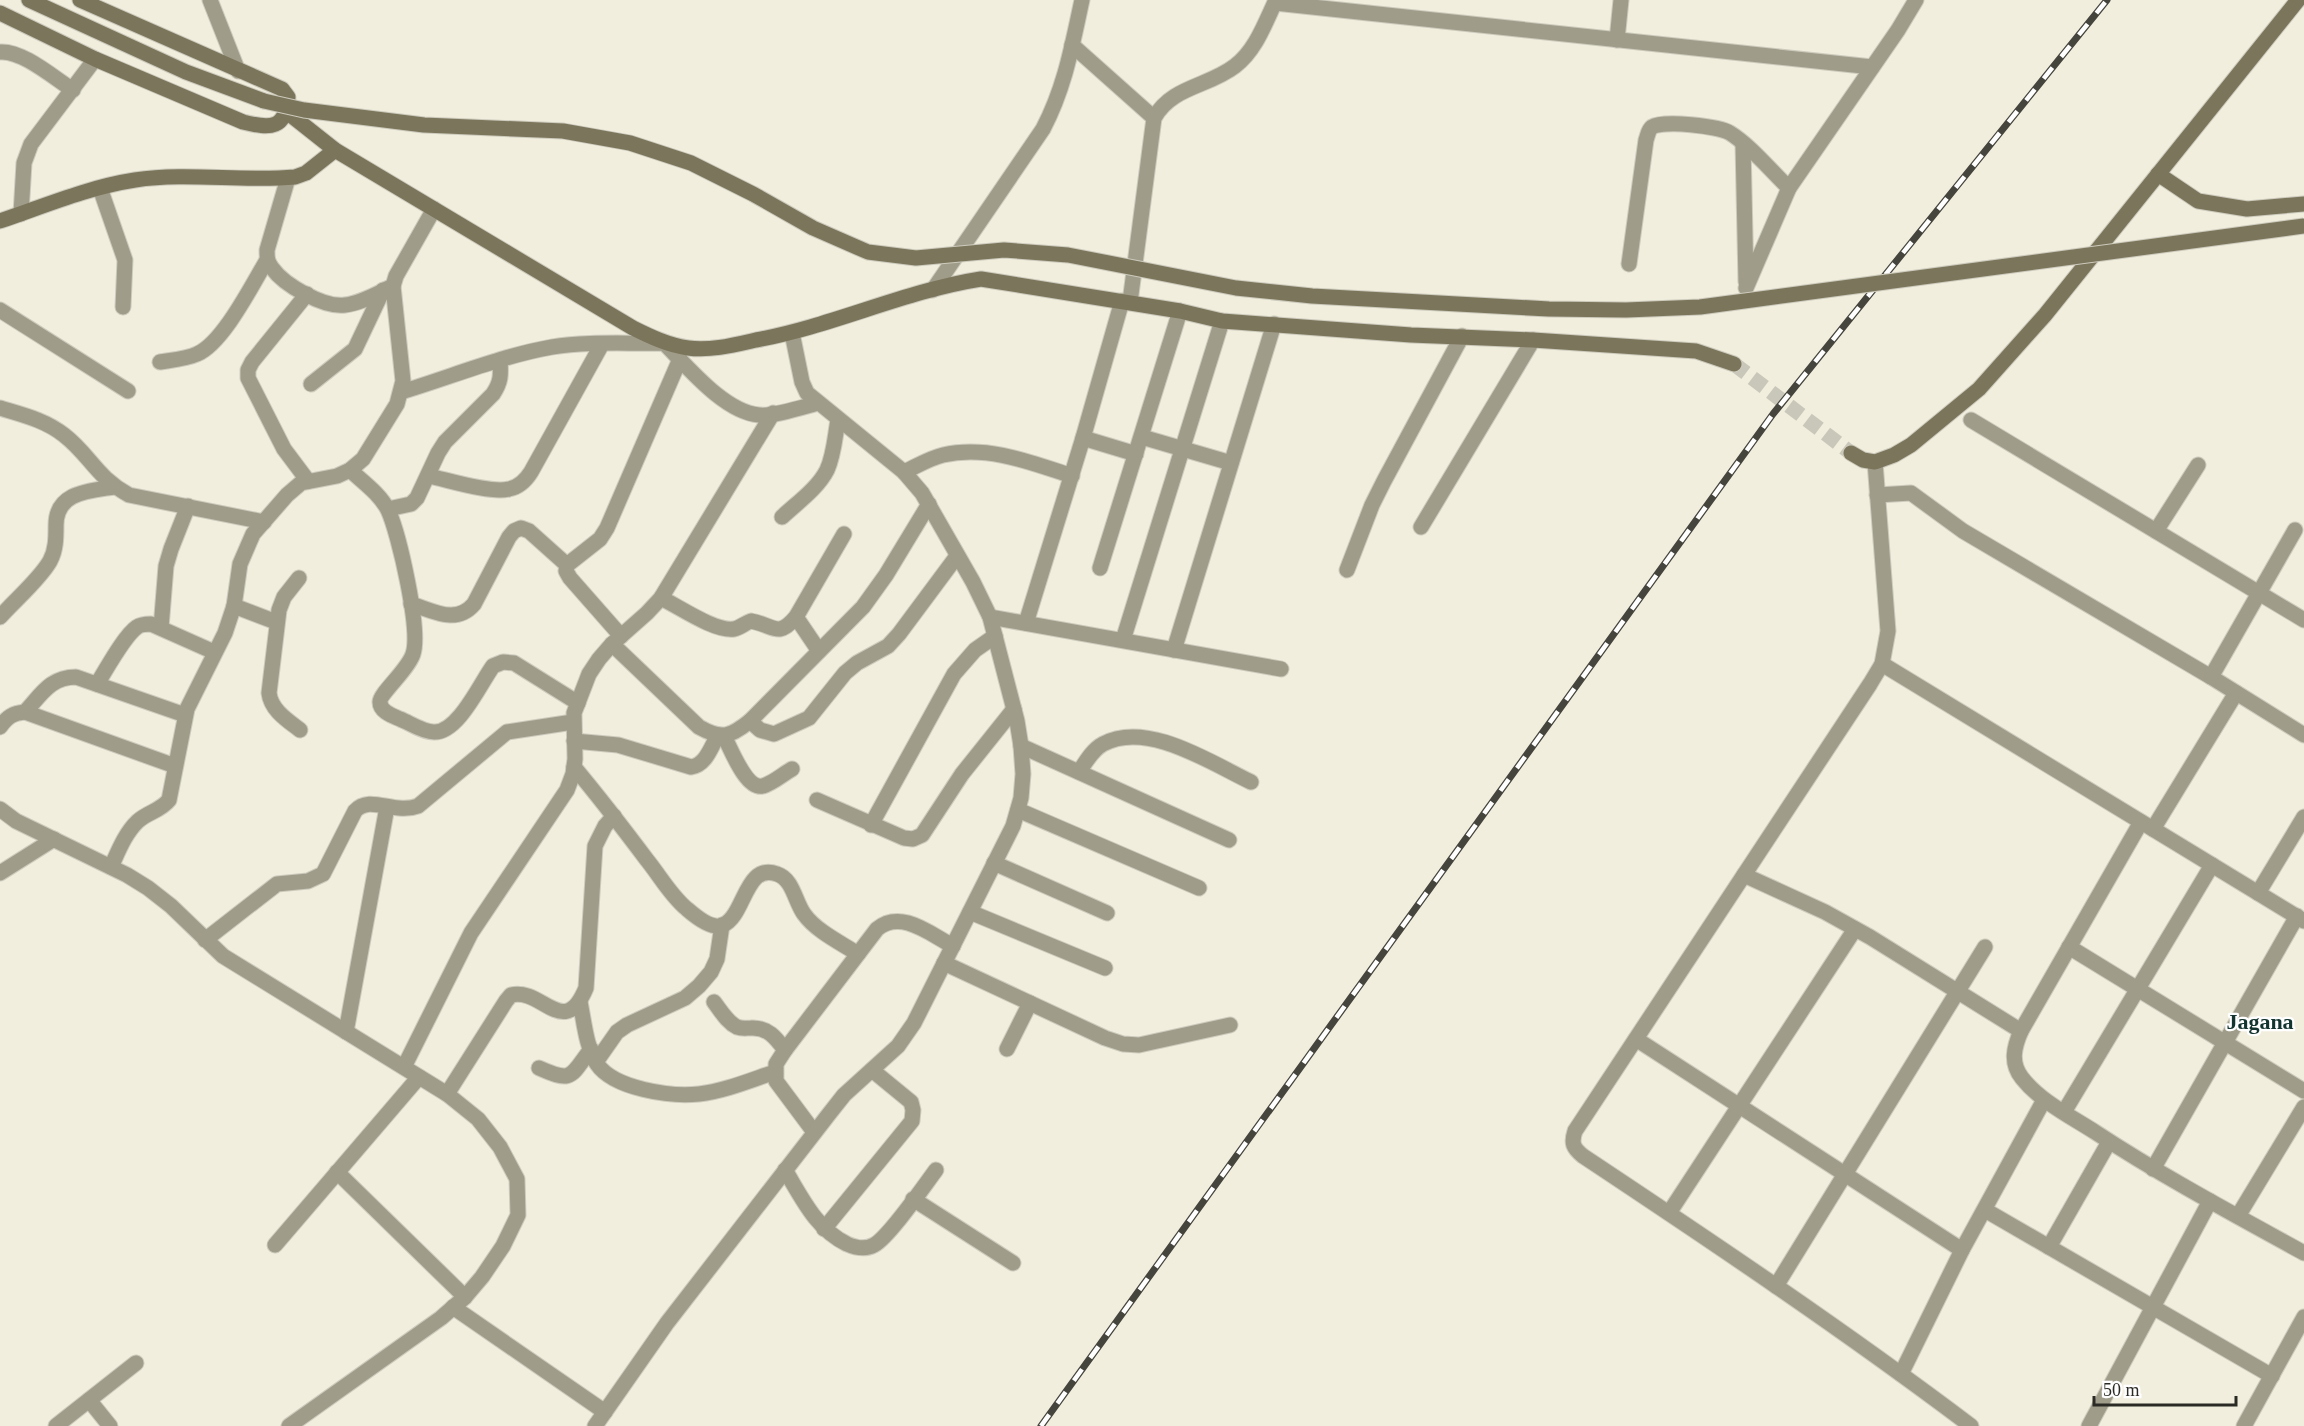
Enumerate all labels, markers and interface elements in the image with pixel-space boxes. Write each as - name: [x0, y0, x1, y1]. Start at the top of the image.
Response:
- district label: Jagana: [2226, 1009, 2294, 1034]
- scale bar: [2094, 1369, 2236, 1407]
- text: 50 m: [2103, 1380, 2140, 1400]

